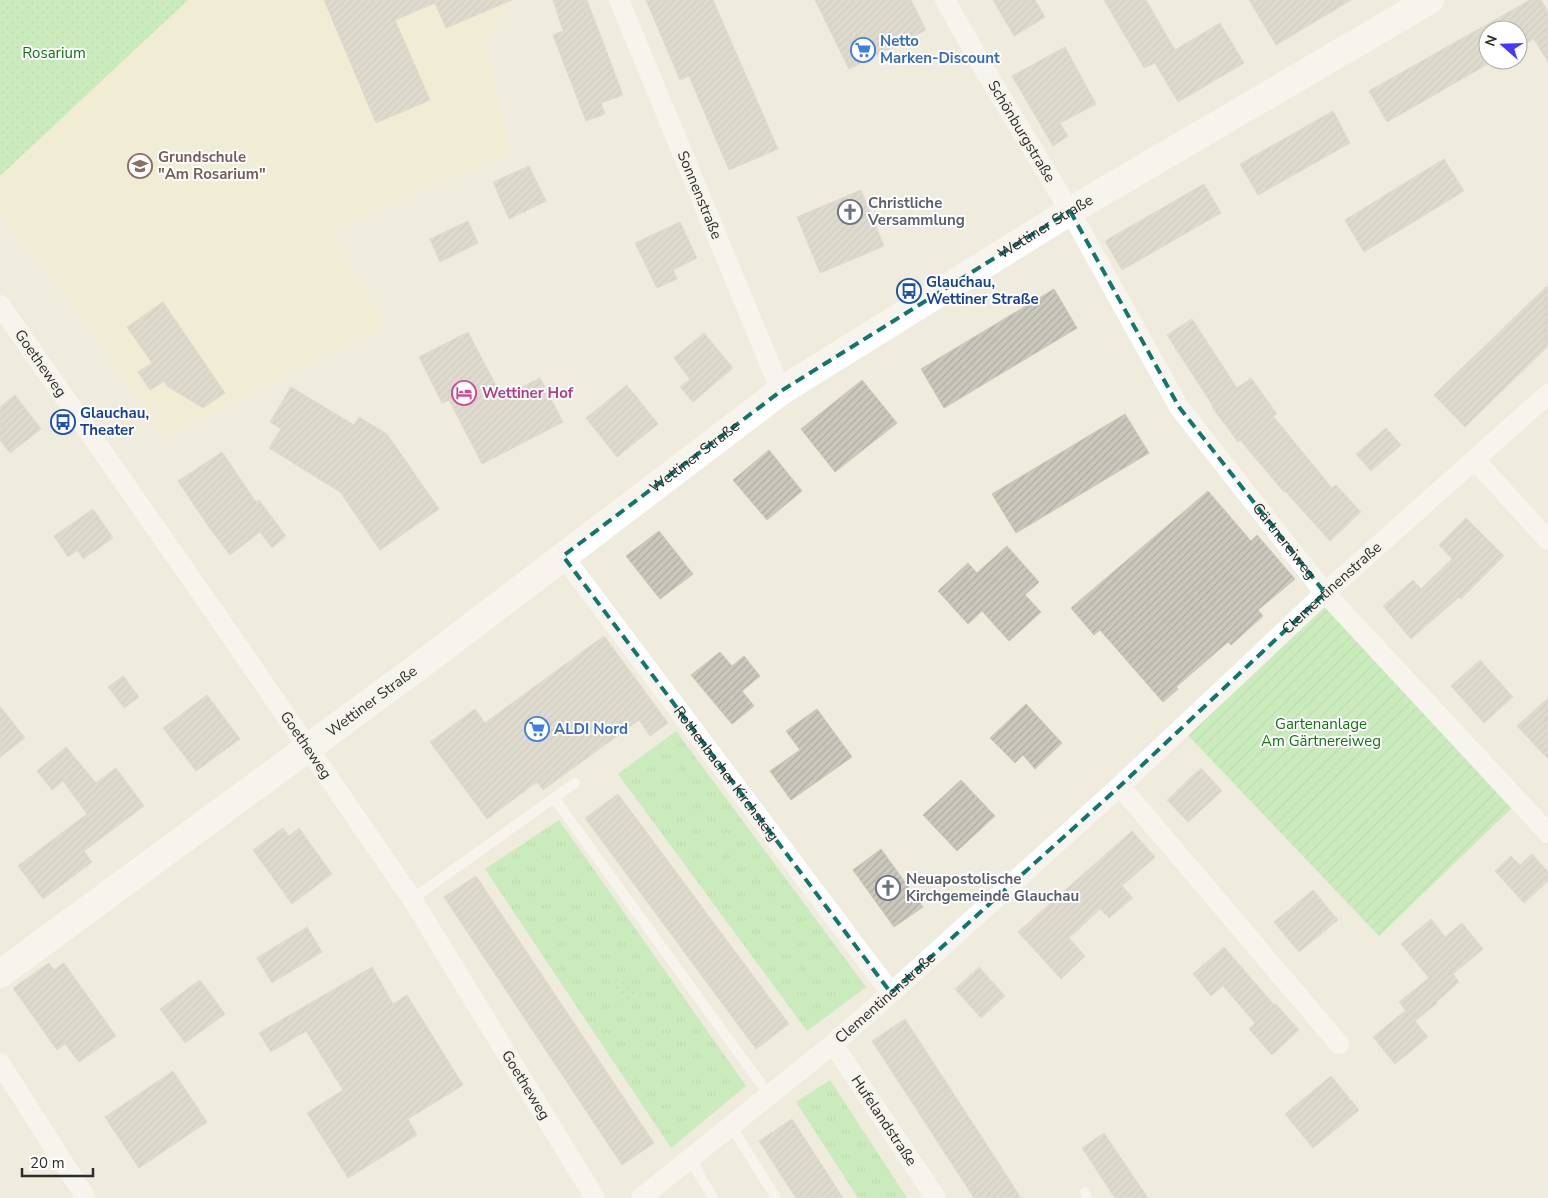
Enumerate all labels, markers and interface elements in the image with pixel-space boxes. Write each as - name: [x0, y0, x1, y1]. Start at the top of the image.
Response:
- north arrow: [1478, 20, 1528, 70]
- place label: Netto Marken-Discount: [880, 31, 1000, 68]
- text: N: [1481, 33, 1502, 49]
- supermarket icon: Netto Marken-Discount: [850, 37, 876, 63]
- park label: Rosarium: [22, 43, 86, 63]
- street label: Schönburgstraße: [983, 77, 1060, 186]
- place label: Grundschule "Am Rosarium": [158, 147, 266, 184]
- street label: Sonnenstraße: [673, 148, 727, 242]
- school or university icon: Grundschule "Am Rosarium": [127, 153, 153, 179]
- street label: Wettiner Straße: [994, 190, 1097, 263]
- place label: Christliche Versammlung: [867, 193, 965, 230]
- church icon: Christliche Versammlung: [837, 199, 863, 225]
- place label: Glauchau, Wettiner Straße: [926, 272, 1039, 309]
- bus stop icon: Glauchau, Wettiner Straße: [896, 278, 922, 304]
- street label: Goetheweg: [10, 325, 71, 401]
- hotel icon: Wettiner Hof: [451, 380, 477, 406]
- place label: Wettiner Hof: [482, 383, 574, 403]
- place label: Glauchau, Theater: [80, 403, 149, 440]
- bus stop icon: Glauchau, Theater: [50, 409, 76, 435]
- street label: Wettiner Straße: [645, 416, 744, 497]
- street label: Gärtnereiweg: [1248, 499, 1321, 584]
- street label: Clementinenstraße: [1277, 537, 1386, 639]
- street label: Wettiner Straße: [322, 661, 421, 741]
- street label: Rothenbacher Kirchsteig: [669, 702, 784, 845]
- street label: Goetheweg: [276, 707, 336, 783]
- park label: Gartenanlage Am Gärtnereiweg: [1261, 714, 1381, 751]
- supermarket icon: ALDI Nord: [524, 716, 550, 742]
- place label: ALDI Nord: [554, 719, 628, 739]
- place label: Neuapostolische Kirchgemeinde Glauchau: [906, 869, 1079, 906]
- church icon: Neuapostolische Kirchgemeinde Glauchau: [875, 875, 901, 901]
- street label: Clementinenstraße: [831, 947, 940, 1048]
- street label: Goetheweg: [497, 1046, 555, 1124]
- street label: Hufelandstraße: [847, 1071, 922, 1170]
- scale bar: [22, 1146, 94, 1178]
- text: 20 m: [30, 1153, 65, 1173]

